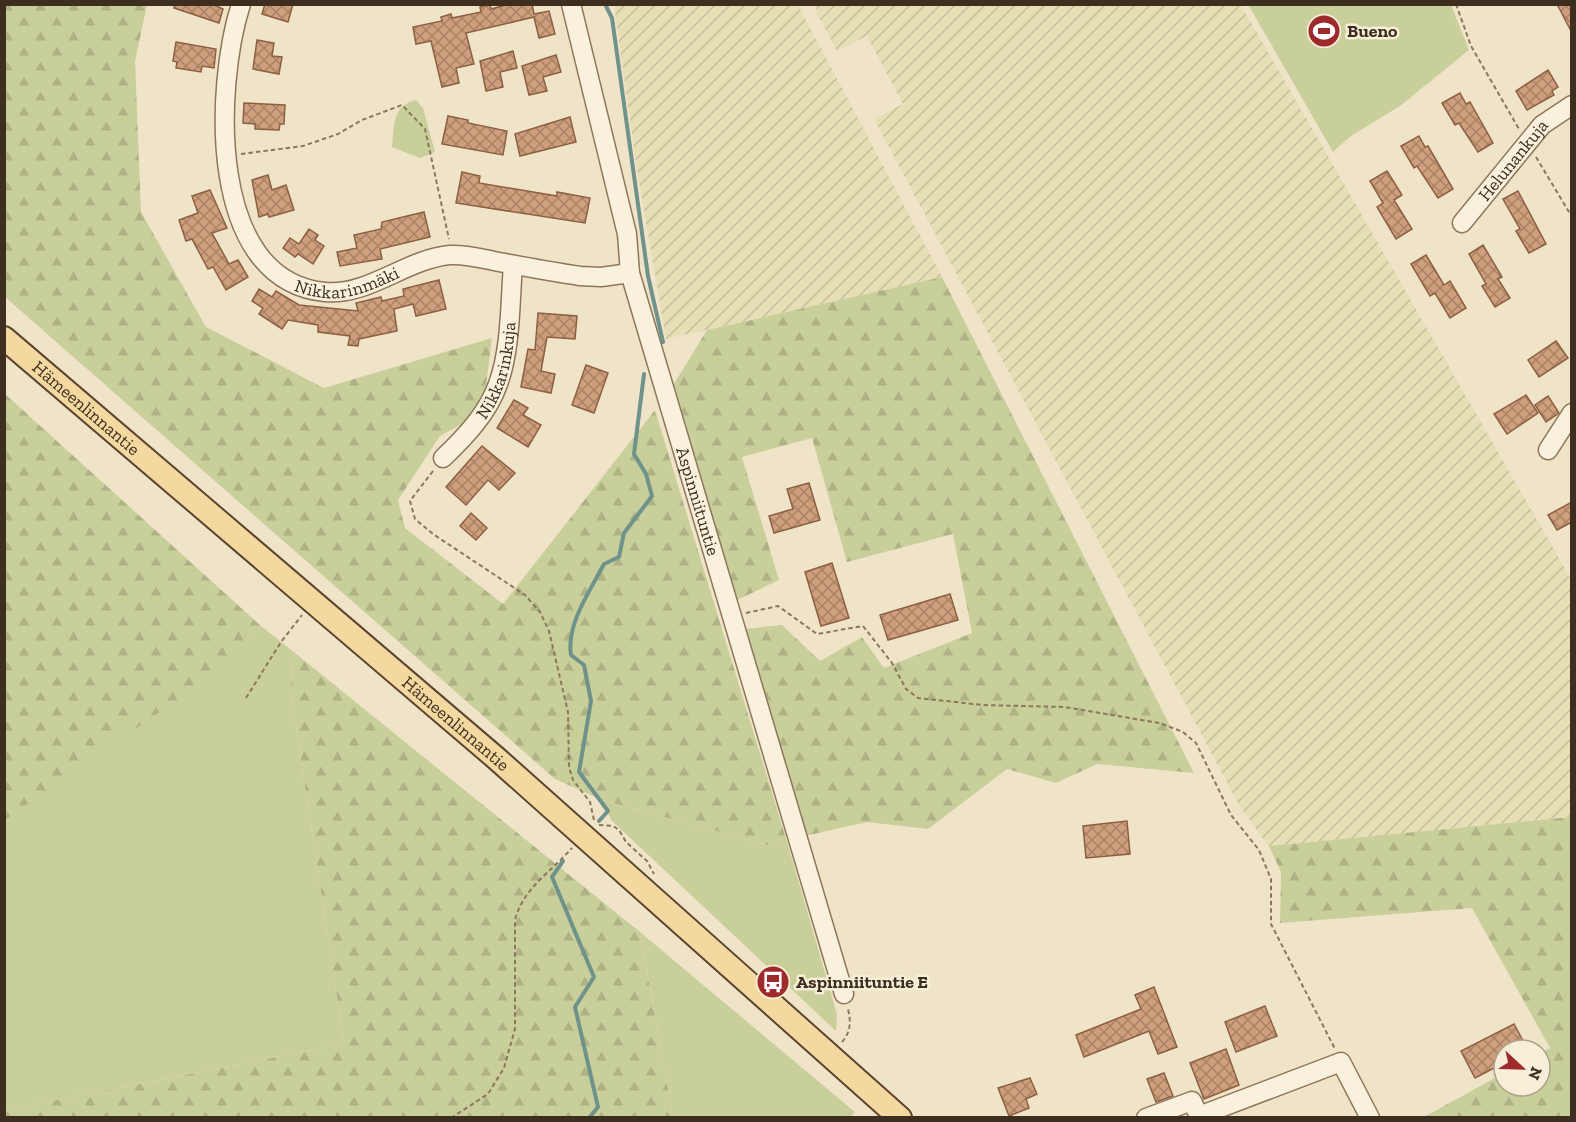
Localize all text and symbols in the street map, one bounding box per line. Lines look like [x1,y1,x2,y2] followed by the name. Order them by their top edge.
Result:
[1306,13,1342,49] sports icon: Bueno
[1347,20,1398,42] place label: Bueno
[1474,115,1553,205] street label: Helunankuja
[292,262,402,303] street label: Nikkarinmäki
[471,321,521,423] street label: Nikkarinkuja
[28,356,144,460] street label: Hämeenlinnantie
[671,444,724,558] street label: Aspinniituntie
[397,672,514,776] street label: Hämeenlinnantie
[755,964,791,1000] bus stop icon: Aspinniituntie E
[796,971,928,993] place label: Aspinniituntie E
[1492,1038,1552,1098] north arrow
[1524,1064,1547,1083] text: N

